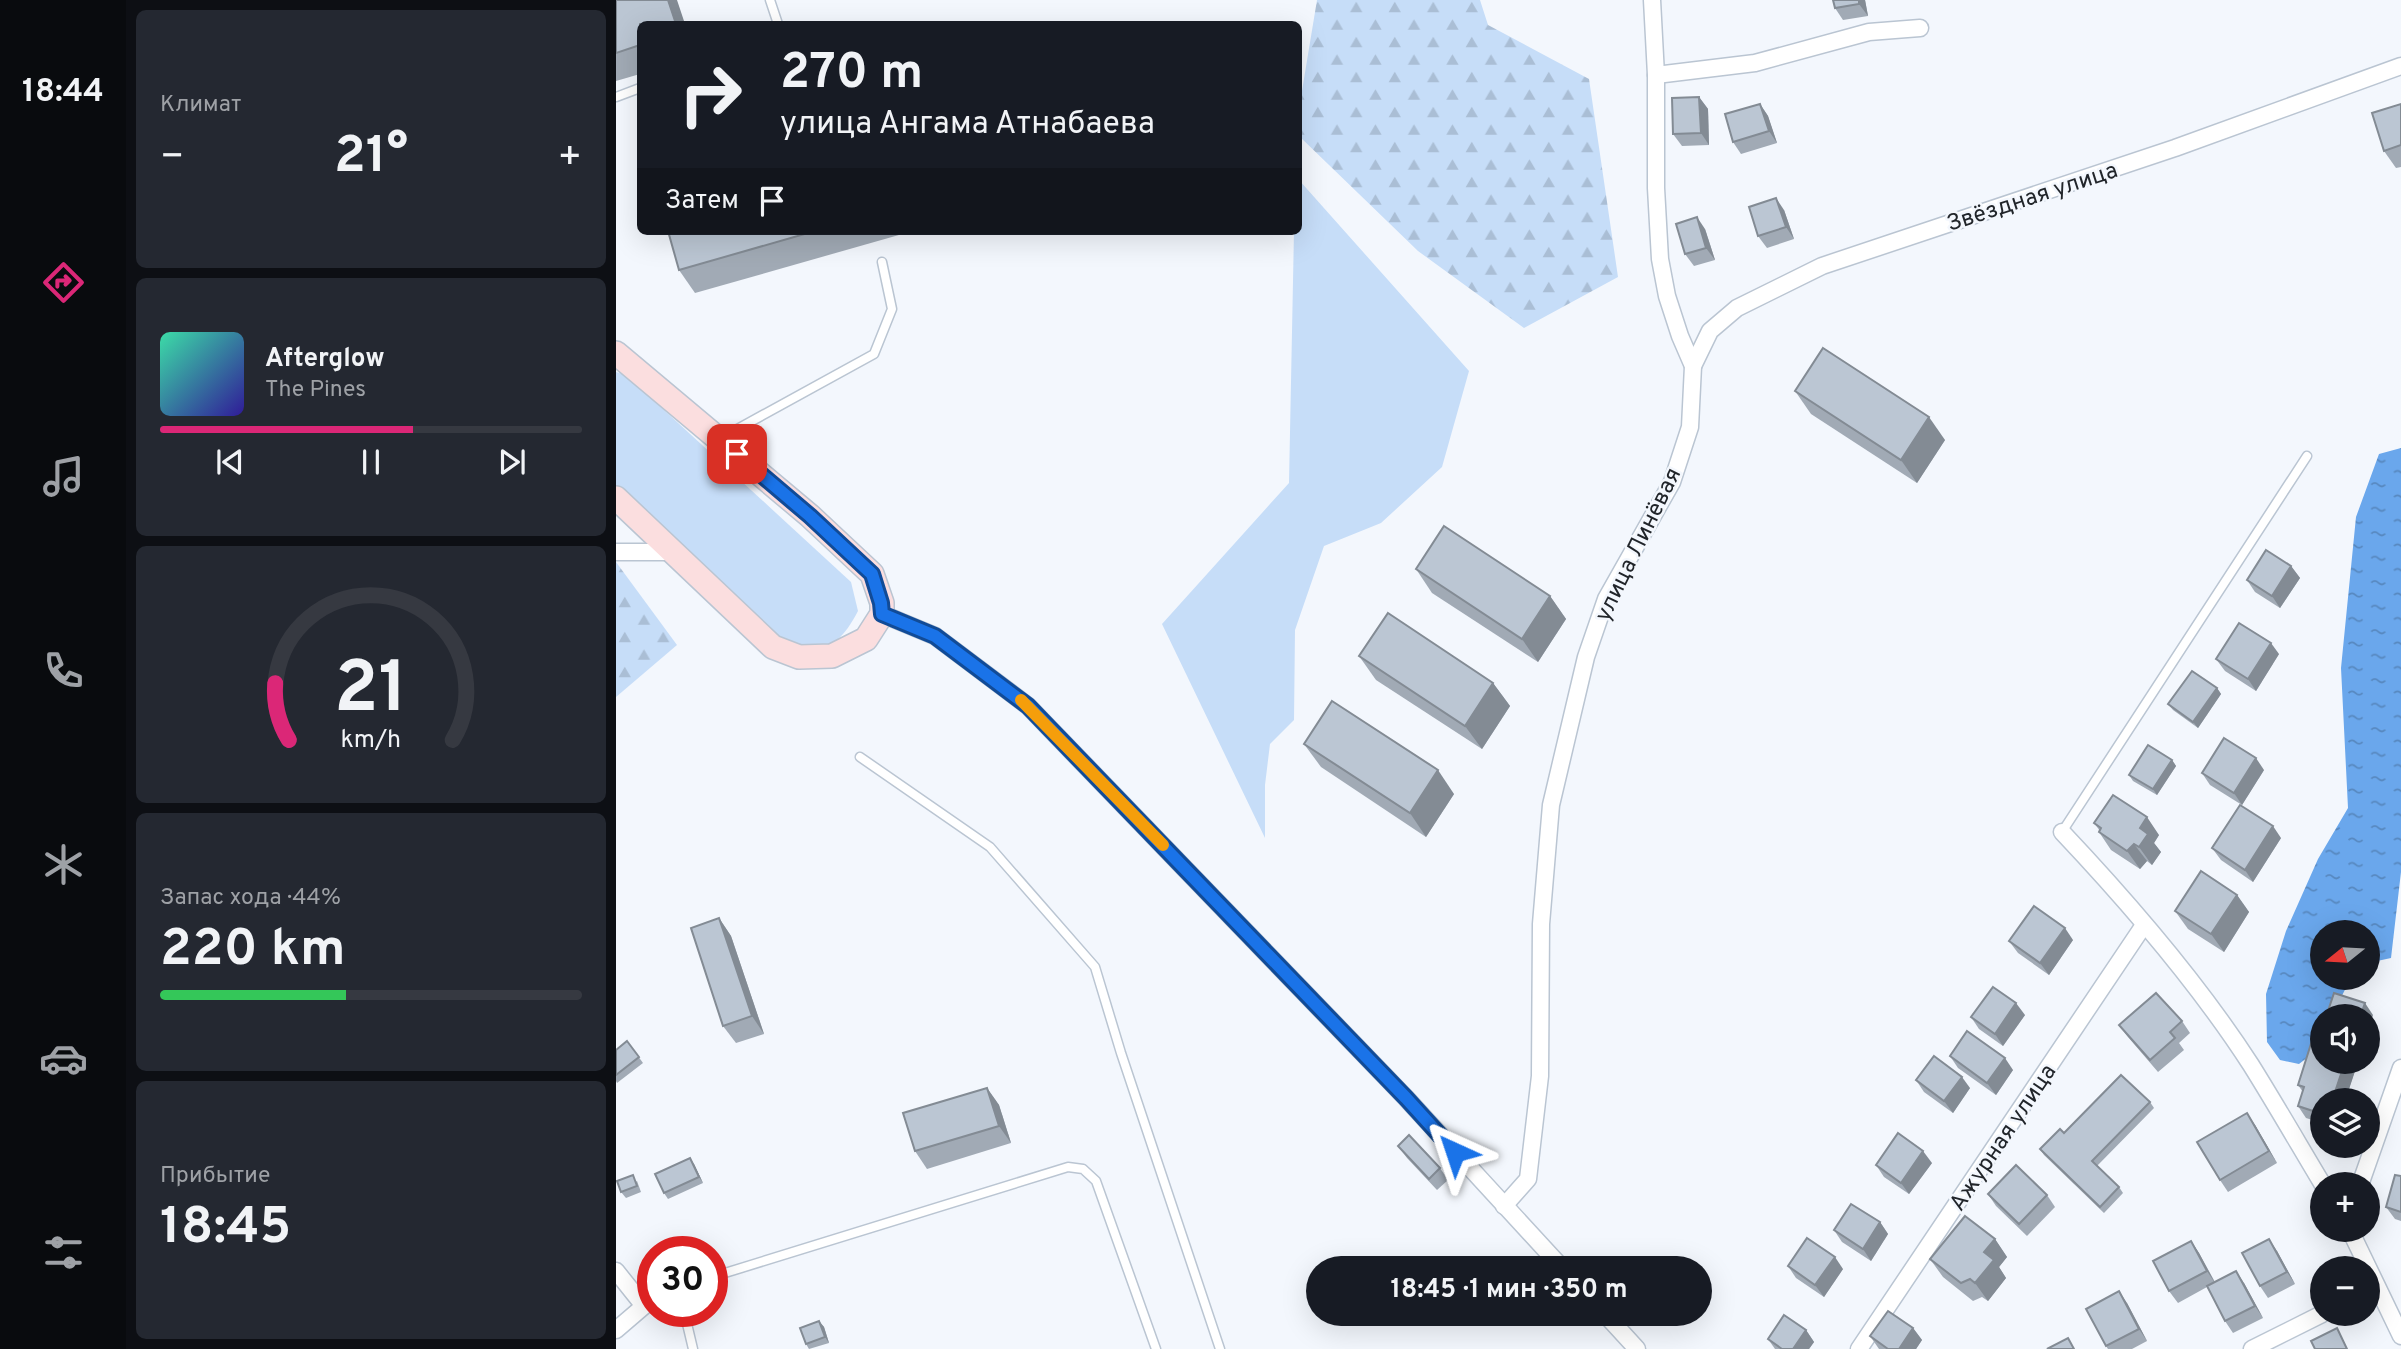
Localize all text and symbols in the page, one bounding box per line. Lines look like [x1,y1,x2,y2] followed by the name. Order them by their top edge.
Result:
[780,44,923,106] text: 270 m
[665,49,756,140] icon: right
[22,73,104,113] text: 18:44
[160,91,241,120] text: Климат
[780,105,1155,145] text: улица Ангама Атнабаева
[334,125,408,191] text: 21°
[160,134,185,183] text: −
[557,134,582,183] text: +
[1944,157,2122,240] street label: Звёздная улица
[753,182,791,220] icon: arrive
[665,185,739,218] text: Затем
[39,258,88,307] icon: directions
[265,343,385,376] text: Afterglow
[265,376,366,405] text: The Pines
[707,424,767,484] pin
[718,435,756,473] icon: arrive
[211,443,249,481] icon: previous
[352,443,390,481] icon: pause
[493,443,531,481] icon: next
[39,452,88,501] icon: music
[1590,463,1689,627] street label: улица Линёвая
[39,646,88,695] icon: phone
[334,647,408,739] text: 21
[341,725,401,757] text: km/h
[39,840,88,889] icon: climate
[160,884,341,913] text: Запас хода · 44%
[160,918,346,984] text: 220 km
[2310,920,2380,990] north arrow
[2310,920,2380,1326] map controls
[2310,1004,2380,1074] button: sound
[39,1034,88,1083] icon: car
[1944,1059,2064,1217] street label: Ажурная улица
[2310,1088,2380,1158] button: layers
[1418,1115,1492,1189] position arrow
[160,1162,270,1191] text: Прибытие
[2310,1172,2380,1242] button: +
[160,1196,291,1262] text: 18:45
[39,1228,88,1277] icon: filters
[637,1236,728,1327] speed limit sign: 30
[2310,1256,2380,1326] button: −
[1390,1274,1628,1307] text: 18:45 · 1 мин · 350 m

